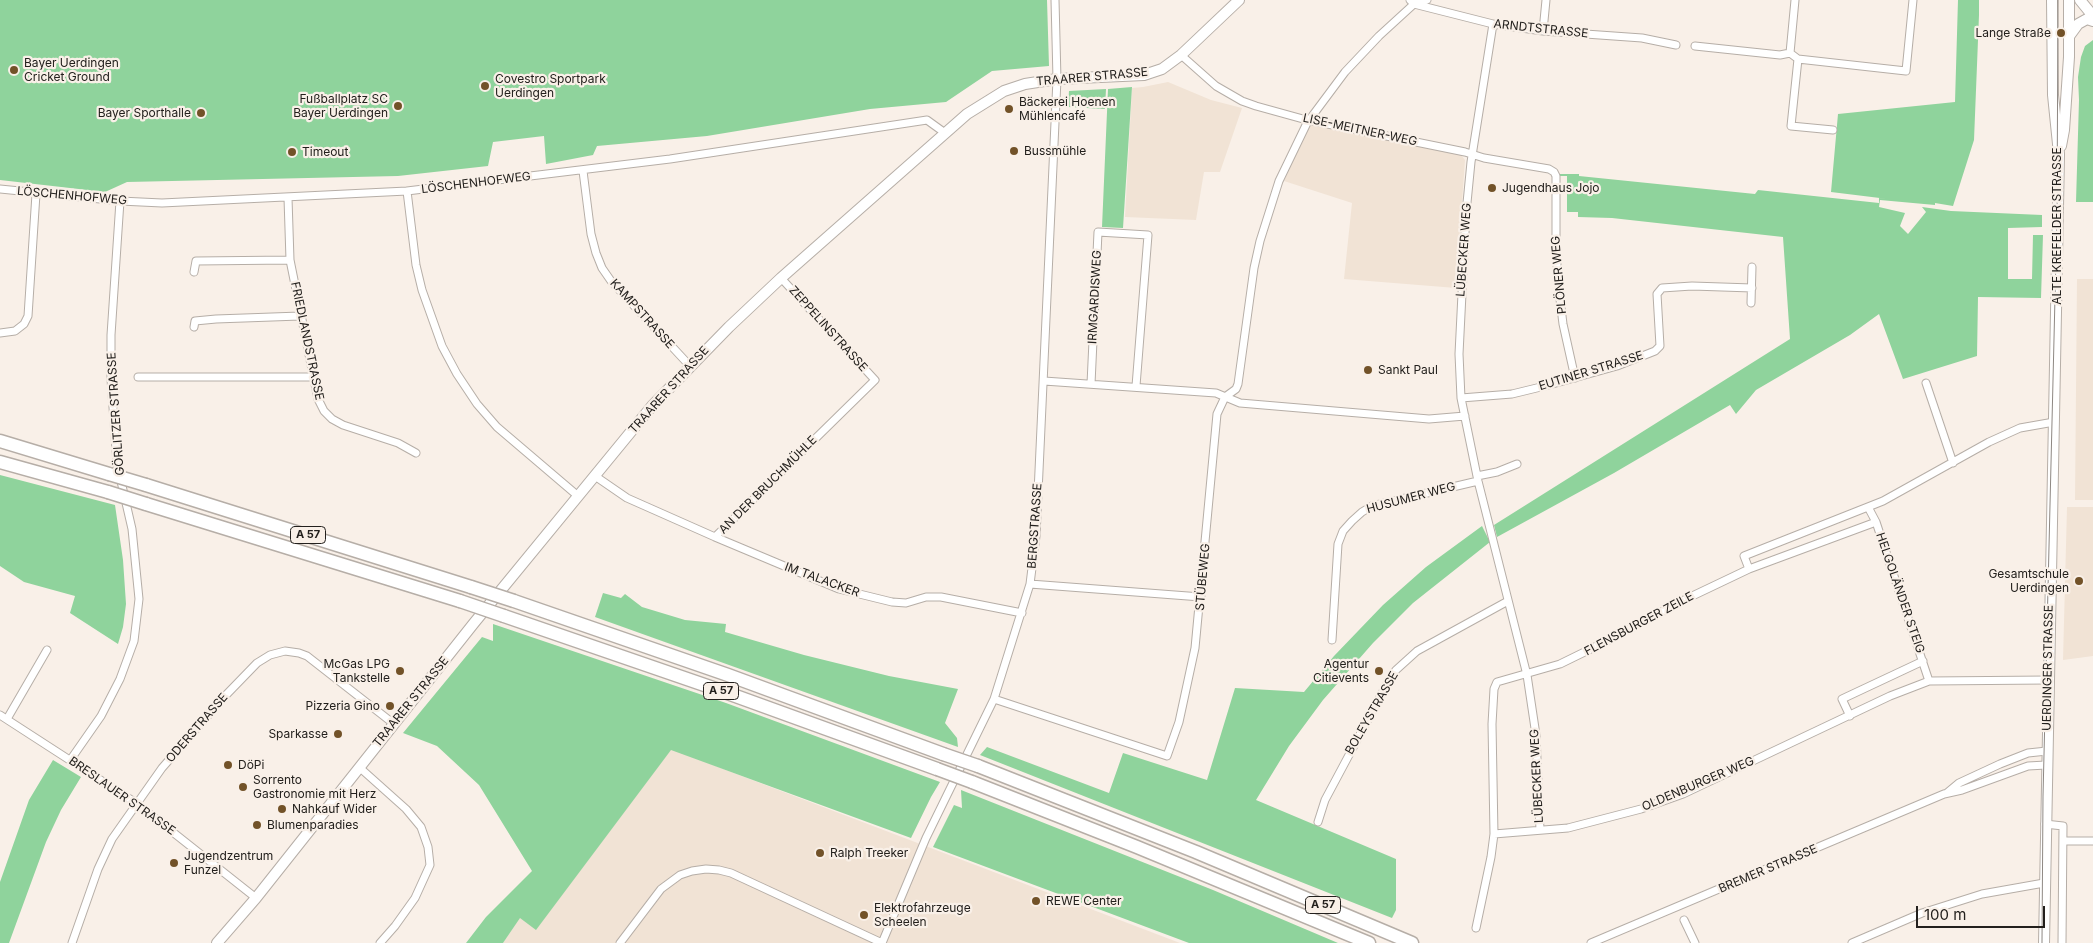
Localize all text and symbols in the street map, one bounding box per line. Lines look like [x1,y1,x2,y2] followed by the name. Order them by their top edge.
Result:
[1493,17,1589,41] street label: ARNDTSTRASSE
[1975,26,2051,40] place label: Lange Straße
[2055,27,2067,39] marker: Lange Straße
[24,56,119,84] place label: Bayer Uerdingen Cricket Ground
[8,64,20,76] marker: Bayer Uerdingen Cricket Ground
[1035,65,1149,89] street label: TRAARER STRASSE
[495,72,606,100] place label: Covestro Sportpark Uerdingen
[479,80,491,92] marker: Covestro Sportpark Uerdingen
[293,92,388,120] place label: Fußballplatz SC Bayer Uerdingen
[1019,95,1116,123] place label: Bäckerei Hoenen Mühlencafé
[392,100,404,112] marker: Fußballplatz SC Bayer Uerdingen
[1003,103,1015,115] marker: Bäckerei Hoenen Mühlencafé
[98,106,191,120] place label: Bayer Sporthalle
[195,107,207,119] marker: Bayer Sporthalle
[1302,111,1418,149] street label: LISE-MEITNER-WEG
[1024,144,1086,158] place label: Bussmühle
[302,145,348,159] place label: Timeout
[1008,145,1020,157] marker: Bussmühle
[286,146,298,158] marker: Timeout
[2050,147,2064,305] street label: ALTE KREFELDER STRASSE
[420,169,532,197] street label: LÖSCHENHOFWEG
[1502,181,1600,195] place label: Jugendhaus Jojo
[1486,182,1498,194] marker: Jugendhaus Jojo
[16,184,128,208] street label: LÖSCHENHOFWEG
[1454,203,1474,297] street label: LÜBECKER WEG
[1548,235,1570,315] street label: PLÖNER WEG
[1085,250,1105,344] street label: IRMGARDISWEG
[607,276,677,352] street label: KAMPSTRASSE
[287,280,327,402] street label: FRIEDLANDSTRASSE
[786,283,870,375] street label: ZEPPELINSTRASSE
[626,343,712,437] street label: TRAARER STRASSE
[1537,348,1645,394] street label: EUTINER STRASSE
[105,352,127,476] street label: GÖRLITZER STRASSE
[1378,363,1438,377] place label: Sankt Paul
[1362,364,1374,376] marker: Sankt Paul
[716,433,820,537] street label: AN DER BRUCHMÜHLE
[1365,479,1457,517] street label: HUSUMER WEG
[1025,483,1045,569] street label: BERGSTRASSE
[290,526,326,544] road number: A 57
[1873,531,1927,655] street label: HELGOLÄNDER STEIG
[1193,543,1213,611] street label: STÜBEWEG
[782,560,862,600] street label: IM TALACKER
[1988,567,2069,595] place label: Gesamtschule Uerdingen
[2073,575,2085,587] marker: Gesamtschule Uerdingen
[1582,589,1696,659] street label: FLENSBURGER ZEILE
[2040,605,2056,731] street label: UERDINGER STRASSE
[370,654,452,750] street label: TRAARER STRASSE
[324,657,390,685] place label: McGas LPG Tankstelle
[1313,657,1369,685] place label: Agentur Citievents
[394,665,406,677] marker: McGas LPG Tankstelle
[1373,665,1385,677] marker: Agentur Citievents
[1342,669,1402,757] street label: BOLEYSTRASSE
[704,682,738,699] road number: A 57
[163,691,231,765] street label: ODERSTRASSE
[305,699,380,713] place label: Pizzeria Gino
[384,700,396,712] marker: Pizzeria Gino
[268,727,328,741] place label: Sparkasse
[332,728,344,740] marker: Sparkasse
[1527,729,1547,823] street label: LÜBECKER WEG
[66,754,178,838] street label: BRESLAUER STRASSE
[1640,754,1756,814] street label: OLDENBURGER WEG
[238,758,264,772] place label: DöPi
[222,759,234,771] marker: DöPi
[253,773,376,801] place label: Sorrento Gastronomie mit Herz
[237,781,249,793] marker: Sorrento Gastronomie mit Herz
[292,802,377,816] place label: Nahkauf Wider
[276,803,288,815] marker: Nahkauf Wider
[267,818,358,832] place label: Blumenparadies
[251,819,263,831] marker: Blumenparadies
[1716,842,1820,896] street label: BREMER STRASSE
[830,846,908,860] place label: Ralph Treeker
[814,847,826,859] marker: Ralph Treeker
[184,849,273,877] place label: Jugendzentrum Funzel
[168,857,180,869] marker: Jugendzentrum Funzel
[1046,894,1122,908] place label: REWE Center
[1030,895,1042,907] marker: REWE Center
[1306,896,1340,914] road number: A 57
[1918,896,2047,928] scale bar
[874,901,971,929] place label: Elektrofahrzeuge Scheelen
[1924,905,1966,924] text: 100 m
[858,909,870,921] marker: Elektrofahrzeuge Scheelen

